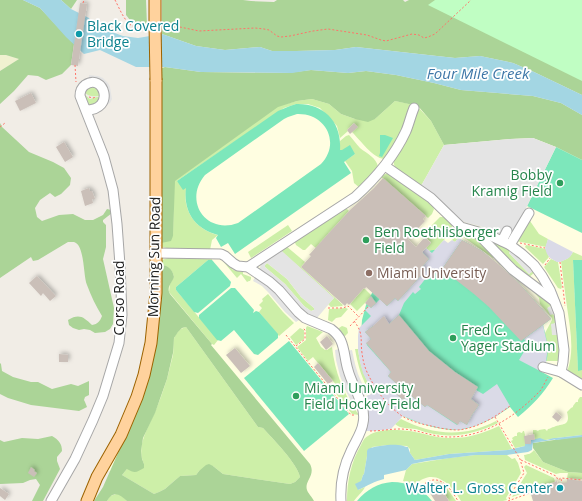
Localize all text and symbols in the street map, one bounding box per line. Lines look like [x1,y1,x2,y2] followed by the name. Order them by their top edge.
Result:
[87,16,179,51] place label: Black Covered Bridge
[74,29,84,39] marker: Black Covered Bridge
[427,63,530,83] water label: Four Mile Creek
[471,165,553,200] place label: Bobby Kramig Field
[555,178,565,188] marker: Bobby Kramig Field
[143,197,164,317] street label: Morning Sun Road
[374,222,499,257] place label: Ben Roethlisberger Field
[361,235,371,245] marker: Ben Roethlisberger Field
[109,260,128,336] street label: Corso Road
[377,263,487,282] place label: Miami University
[364,268,374,278] marker: Miami University
[461,320,556,355] place label: Fred C. Yager Stadium
[448,333,458,343] marker: Fred C. Yager Stadium
[304,378,420,413] place label: Miami University Field Hockey Field
[291,391,301,401] marker: Miami University Field Hockey Field
[406,478,552,497] place label: Walter L. Gross Center
[555,483,565,493] marker: Walter L. Gross Center

